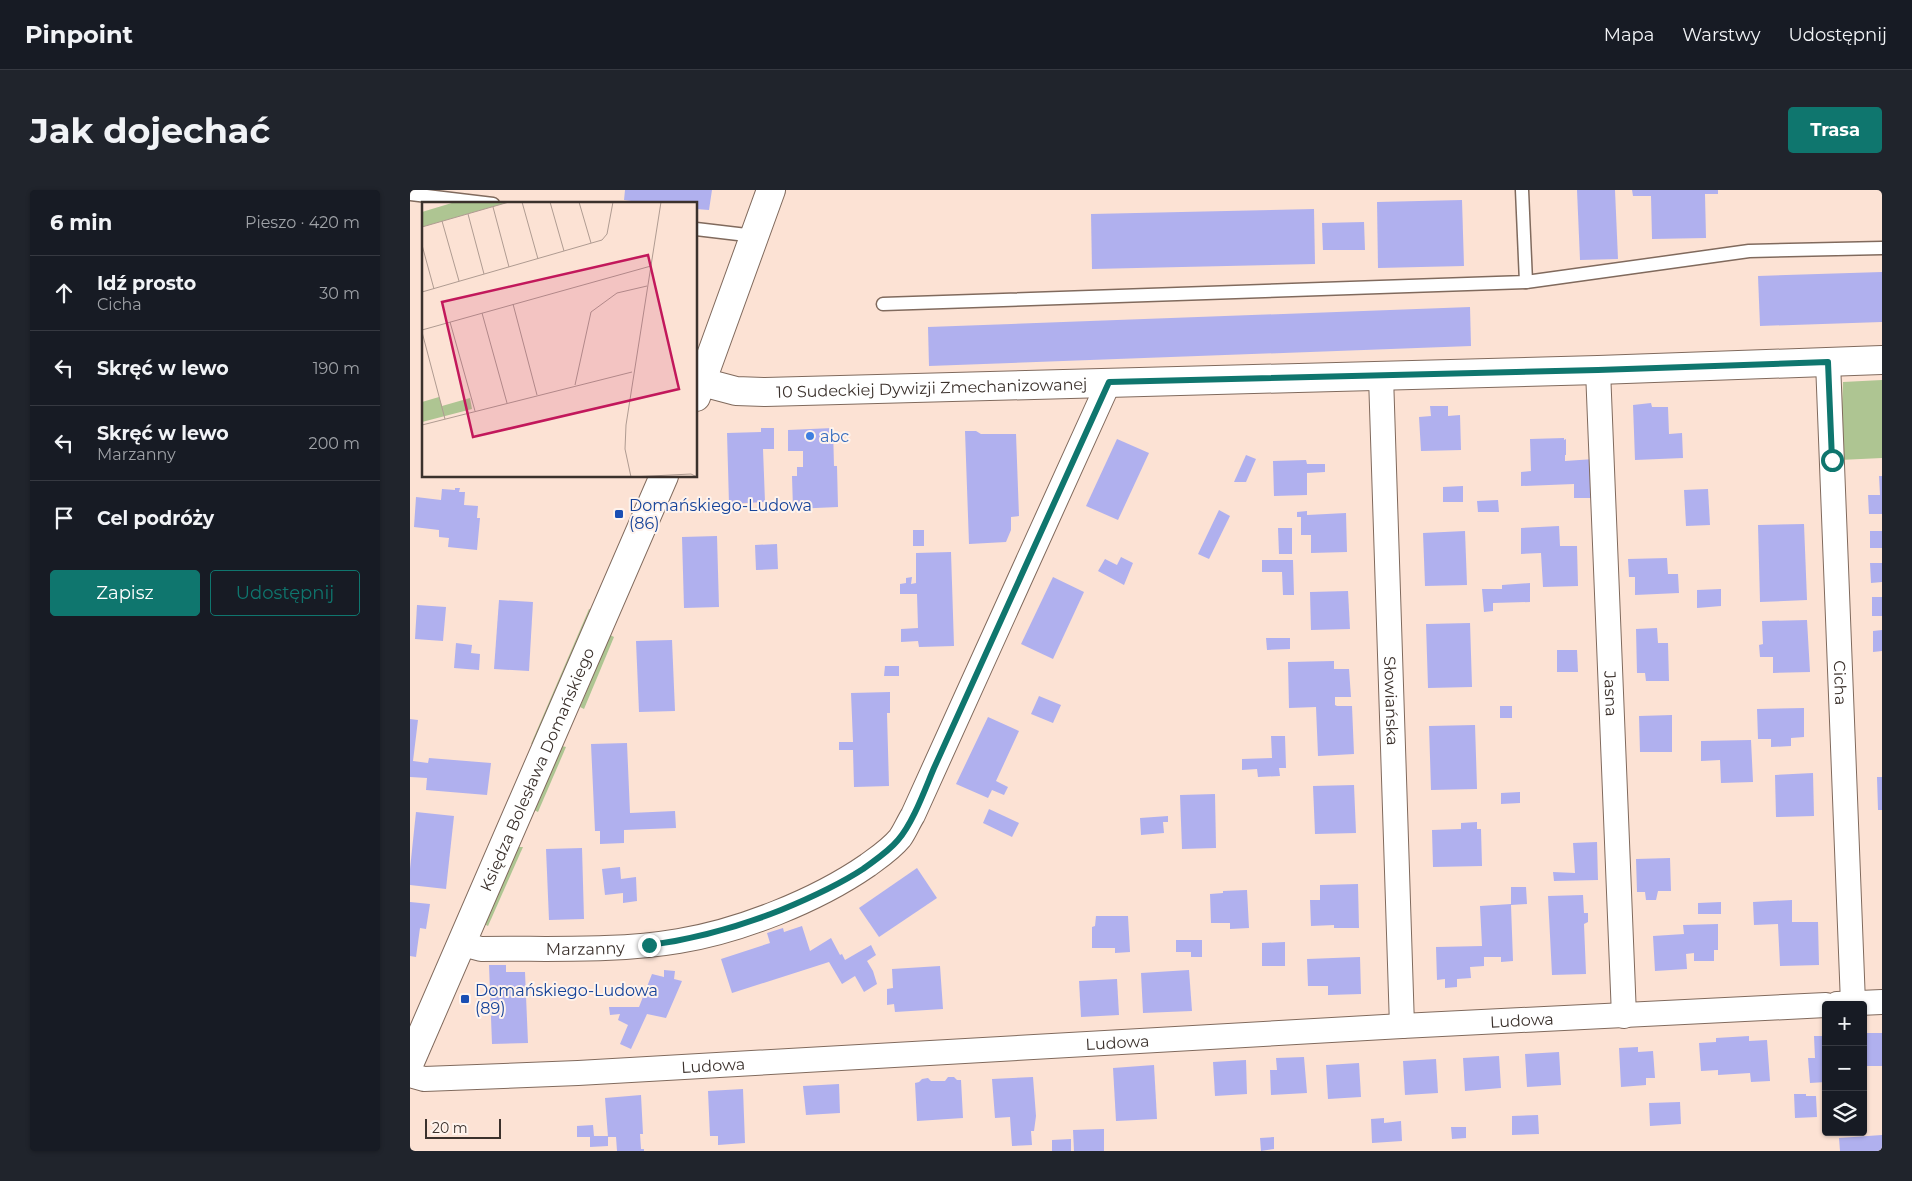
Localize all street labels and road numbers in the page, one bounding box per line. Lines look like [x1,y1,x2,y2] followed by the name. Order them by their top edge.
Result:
[776,374,1088,401] street label: 10 Sudeckiej Dywizji Zmechanizowanej
[476,645,598,894] street label: Księdza Bolesława Domańskiego
[1381,656,1402,746] street label: Słowiańska
[1830,660,1851,706] street label: Cicha
[1601,670,1621,717] street label: Jasna
[546,938,626,958] street label: Marzanny
[1489,1009,1554,1031] street label: Ludowa
[1085,1031,1150,1054] street label: Ludowa
[681,1054,746,1077] street label: Ludowa

